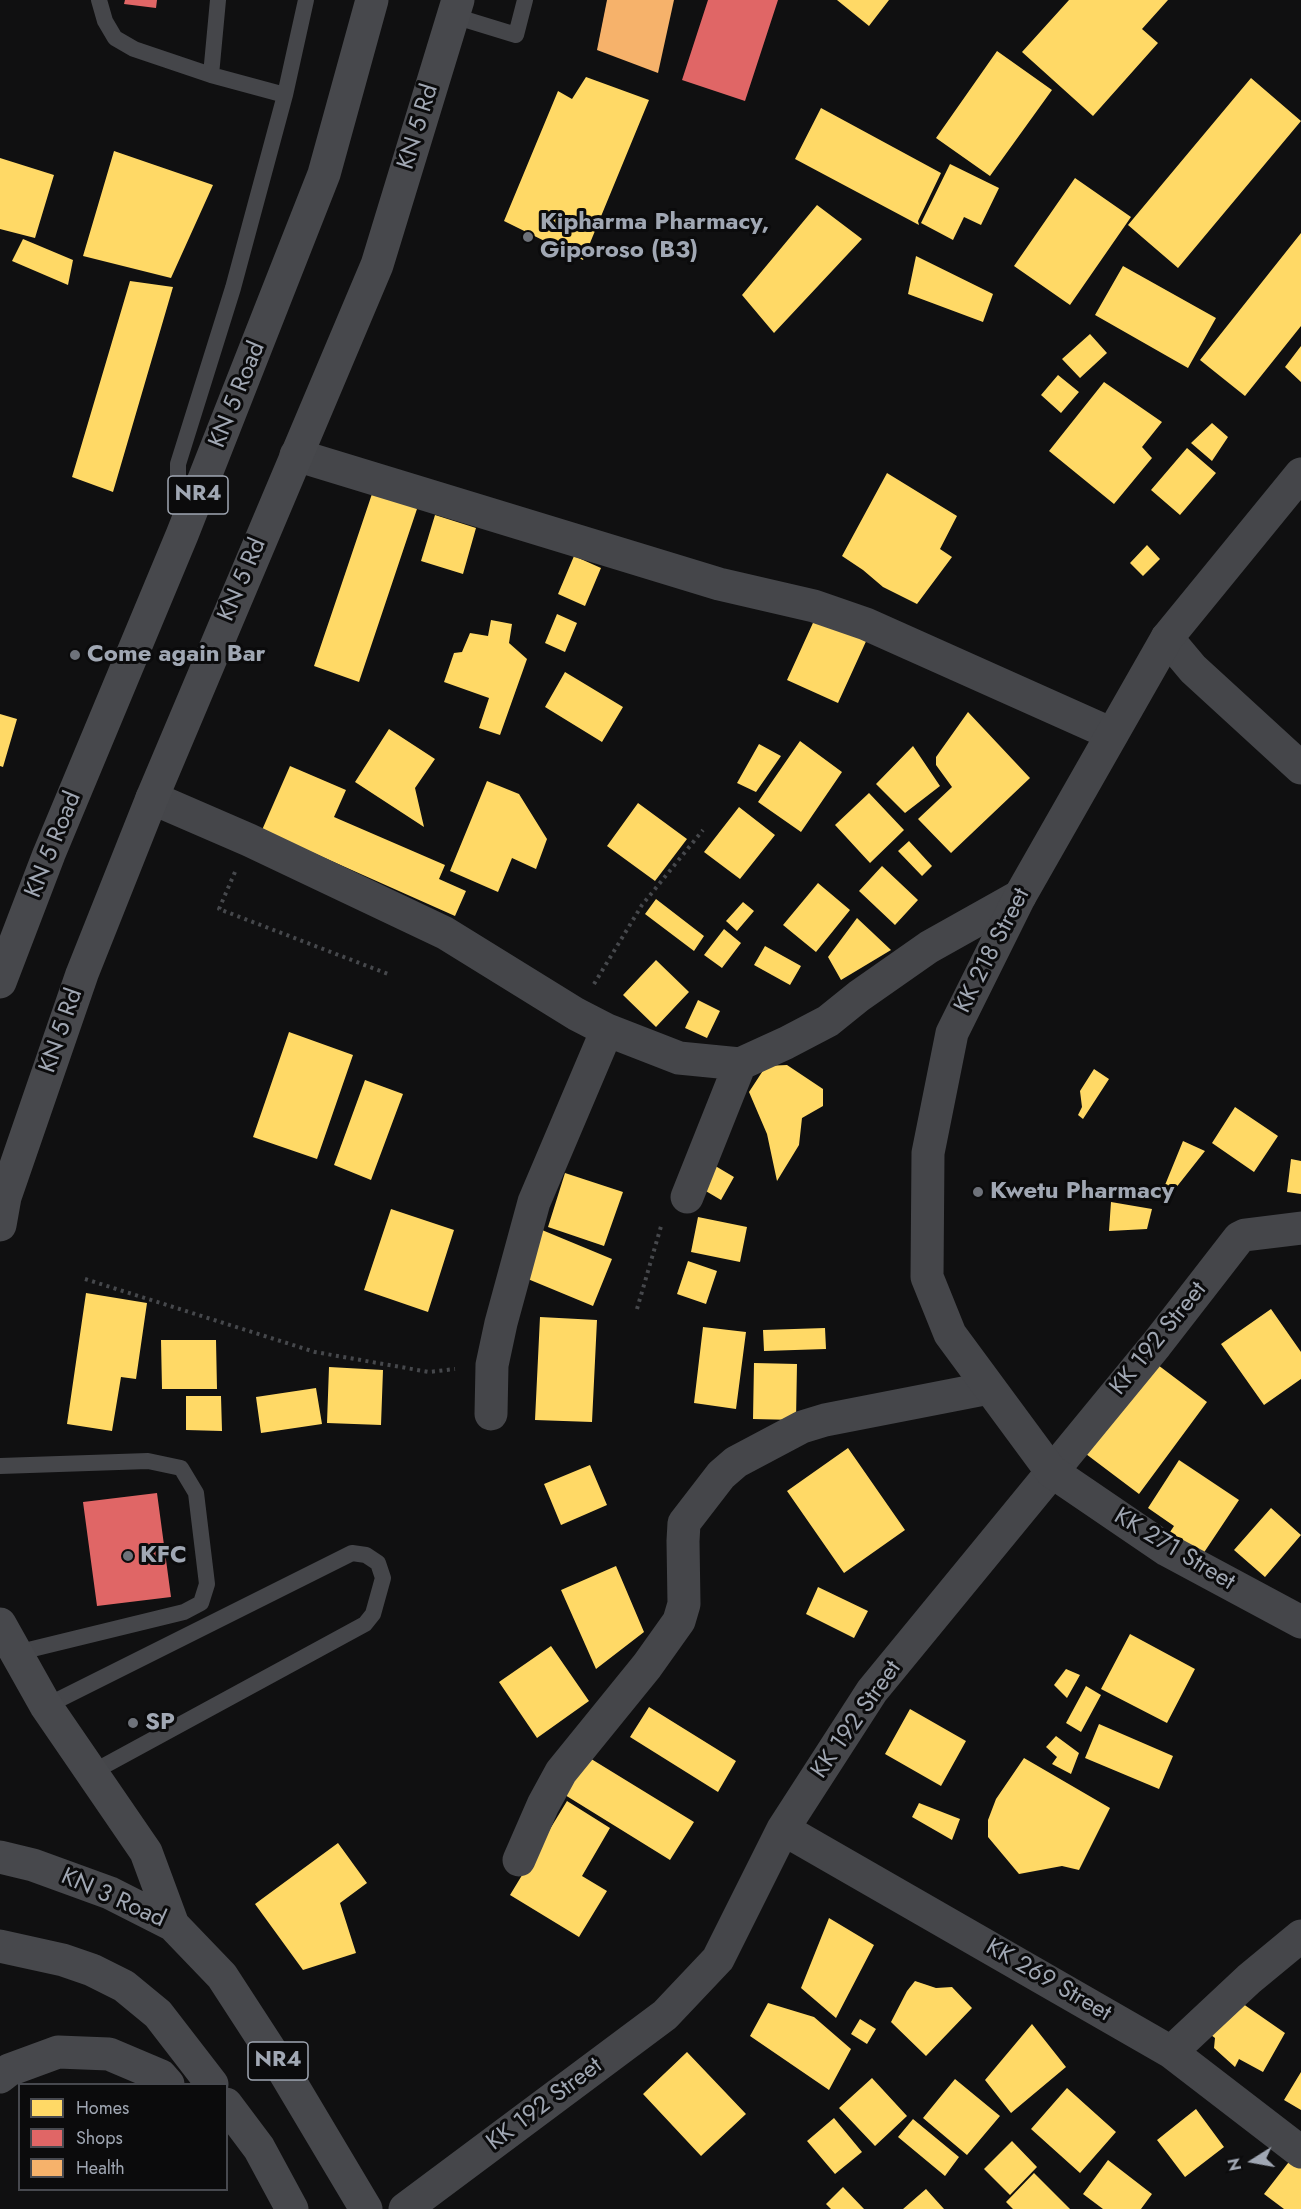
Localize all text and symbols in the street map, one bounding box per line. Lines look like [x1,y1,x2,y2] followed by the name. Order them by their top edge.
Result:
[392,81,446,173] street label: KN 5 Rd
[540,209,769,265] place label: Kipharma Pharmacy, Giporoso (B3)
[521,230,535,244] marker: Kipharma Pharmacy, Giporoso (B3)
[204,338,272,452] street label: KN 5 Road
[168,476,228,514] road number: NR4
[213,534,273,626] street label: KN 5 Rd
[87,641,265,669] place label: Come again Bar
[68,648,82,662] marker: Come again Bar
[20,788,88,902] street label: KN 5 Road
[949,884,1037,1018] street label: KK 218 Street
[34,985,90,1077] street label: KN 5 Rd
[990,1178,1174,1206] place label: Kwetu Pharmacy
[971,1185,985,1199] marker: Kwetu Pharmacy
[1105,1277,1213,1401] street label: KK 192 Street
[1108,1503,1240,1597] street label: KK 271 Street
[140,1542,187,1570] place label: KFC
[121,1549,135,1563] marker: KFC
[806,1656,908,1784] street label: KK 192 Street
[145,1709,175,1737] place label: SP
[126,1716,140,1730] marker: SP
[56,1863,170,1935] street label: KN 3 Road
[980,1934,1116,2028] street label: KK 269 Street
[248,2042,308,2080] road number: NR4
[482,2052,608,2158] street label: KK 192 Street
[18,2083,228,2191] legend
[76,2095,129,2121] text: Homes
[76,2125,123,2151] text: Shops
[1223,2131,1283,2191] north arrow
[76,2155,125,2181] text: Health
[1222,2156,1247,2173] text: N

